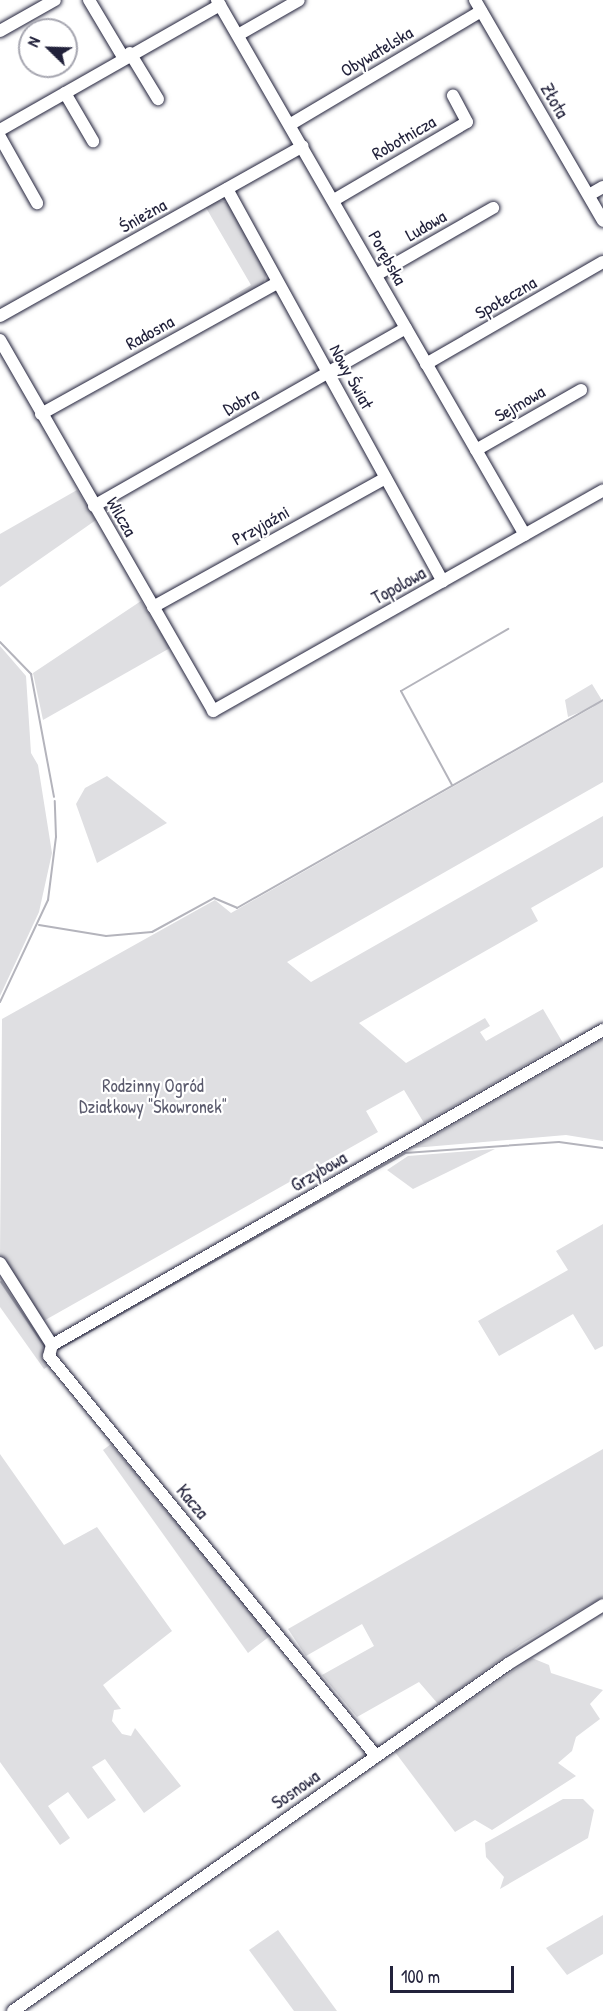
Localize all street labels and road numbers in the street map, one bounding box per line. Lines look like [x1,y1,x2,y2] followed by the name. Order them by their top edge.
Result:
[337,22,417,82] street label: Obywatelska
[536,80,572,122] street label: Złota
[368,111,440,165] street label: Robotnicza
[116,194,170,238] street label: Śnieżna
[402,206,450,246] street label: Ludowa
[363,227,411,289] street label: Porębska
[472,272,540,324] street label: Społeczna
[122,311,178,355] street label: Radosna
[324,341,378,413] street label: Nowy Świat
[491,381,549,427] street label: Sejmowa
[219,384,263,420] street label: Dobra
[101,494,141,540] street label: Wilcza
[229,502,293,550] street label: Przyjaźni
[368,562,430,610] street label: Topolowa
[287,1147,351,1197] street label: Grzybowa
[171,1480,213,1524] street label: Kacza
[268,1766,324,1814] street label: Sosnowa

